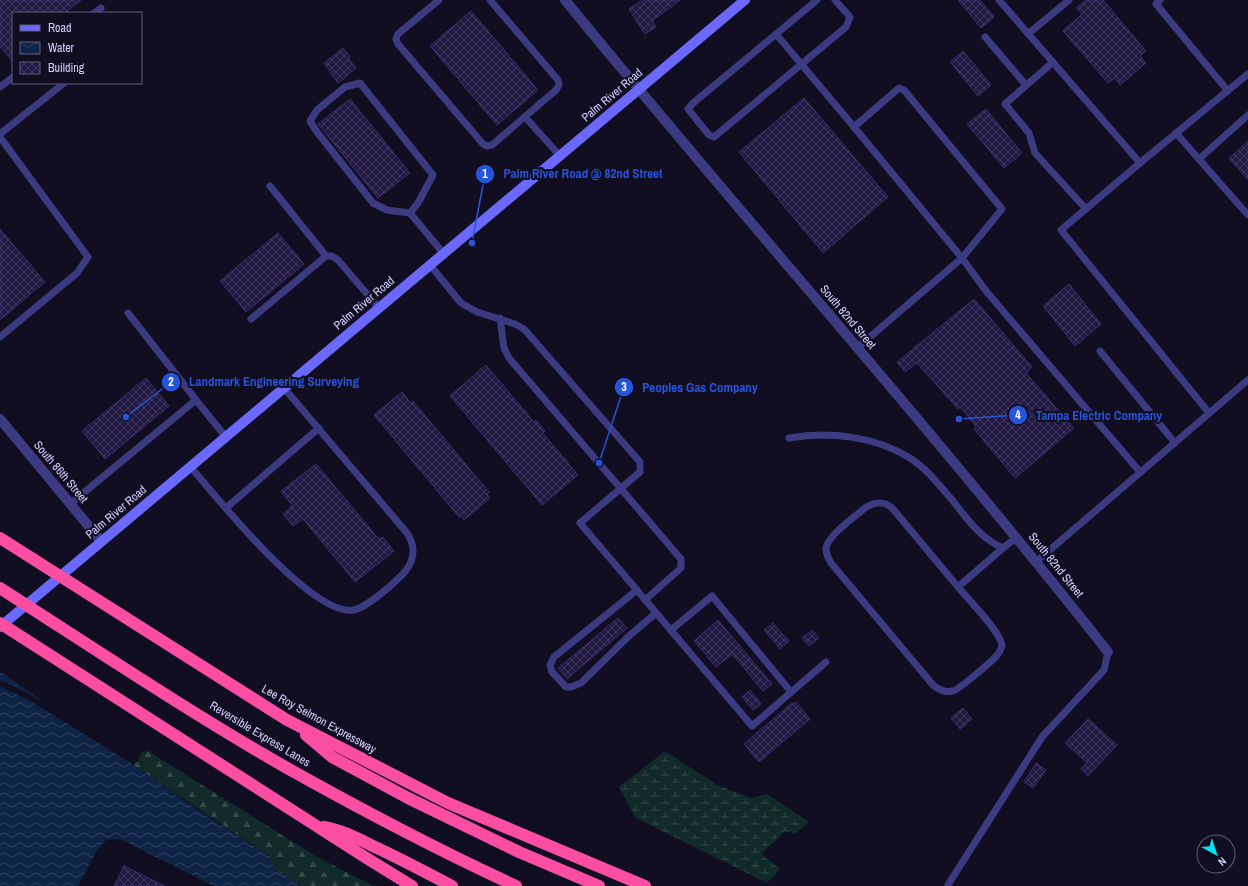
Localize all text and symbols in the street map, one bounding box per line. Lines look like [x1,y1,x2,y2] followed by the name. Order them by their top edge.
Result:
[12,12,142,84] legend
[48,20,72,36] text: Road
[48,40,75,56] text: Water
[48,60,85,76] text: Building
[578,65,646,125] street label: Palm River Road
[475,161,670,186] callout: Palm River Road @ 82nd Street
[503,165,663,182] text: Palm River Road @ 82nd Street
[482,166,488,182] text: 1
[330,273,398,333] street label: Palm River Road
[816,281,880,353] street label: South 82nd Street
[161,369,368,394] callout: Landmark Engineering Surveying
[189,373,359,390] text: Landmark Engineering Surveying
[168,374,174,390] text: 2
[614,375,766,400] callout: Peoples Gas Company
[621,379,627,395] text: 3
[642,379,758,396] text: Peoples Gas Company
[1008,402,1171,427] callout: Tampa Electric Company
[1015,407,1021,423] text: 4
[1036,407,1162,424] text: Tampa Electric Company
[30,438,92,507] street label: South 86th Street
[82,482,150,542] street label: Palm River Road
[1025,529,1087,601] street label: South 82nd Street
[259,681,379,757] street label: Lee Roy Selmon Expressway
[207,698,313,770] street label: Reversible Express Lanes
[1196,834,1236,874] north arrow
[1215,854,1229,869] text: N

